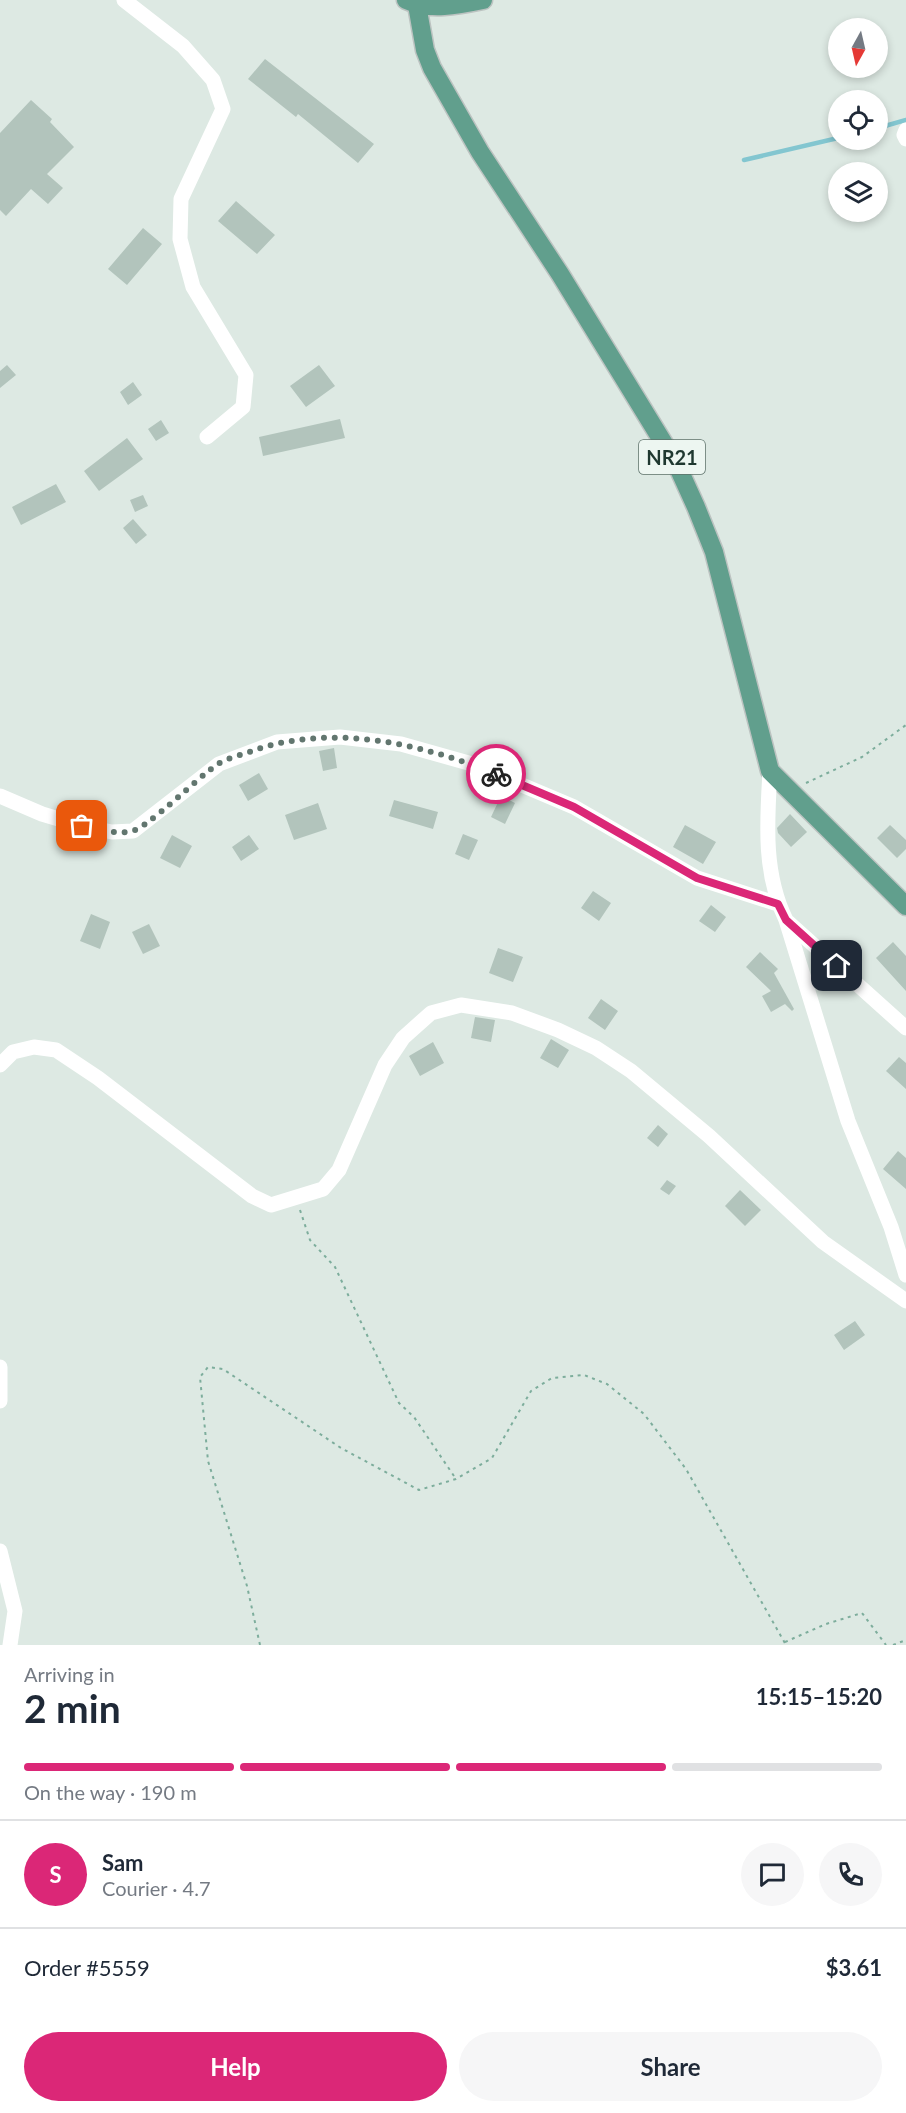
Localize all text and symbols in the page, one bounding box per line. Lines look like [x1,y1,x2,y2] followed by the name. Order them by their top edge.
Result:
[828,18,888,78] north arrow
[828,18,888,222] map controls
[828,90,888,150] button: locate
[828,162,888,222] button: layers
[639,440,705,474] road number: NR21
[466,744,526,804] courier
[480,758,513,791] icon: bike
[56,800,107,851] pin
[65,809,98,842] icon: bag
[811,940,862,991] pin
[820,949,853,982] icon: home
[24,1662,115,1686] text: Arriving in
[756,1683,882,1710] text: 15:15–15:20
[24,1685,121,1731] text: 2 min
[24,1780,197,1804] text: On the way · 190 m
[741,1843,804,1906] button: chat
[819,1843,882,1906] button: phone
[102,1849,144,1876] text: Sam
[49,1861,62,1888] text: S
[102,1876,211,1900] text: Courier · 4.7
[24,1954,150,1981] text: Order #5559
[826,1954,882,1981] text: $3.61
[24,2032,447,2101] button: Help
[459,2032,882,2101] button: Share

